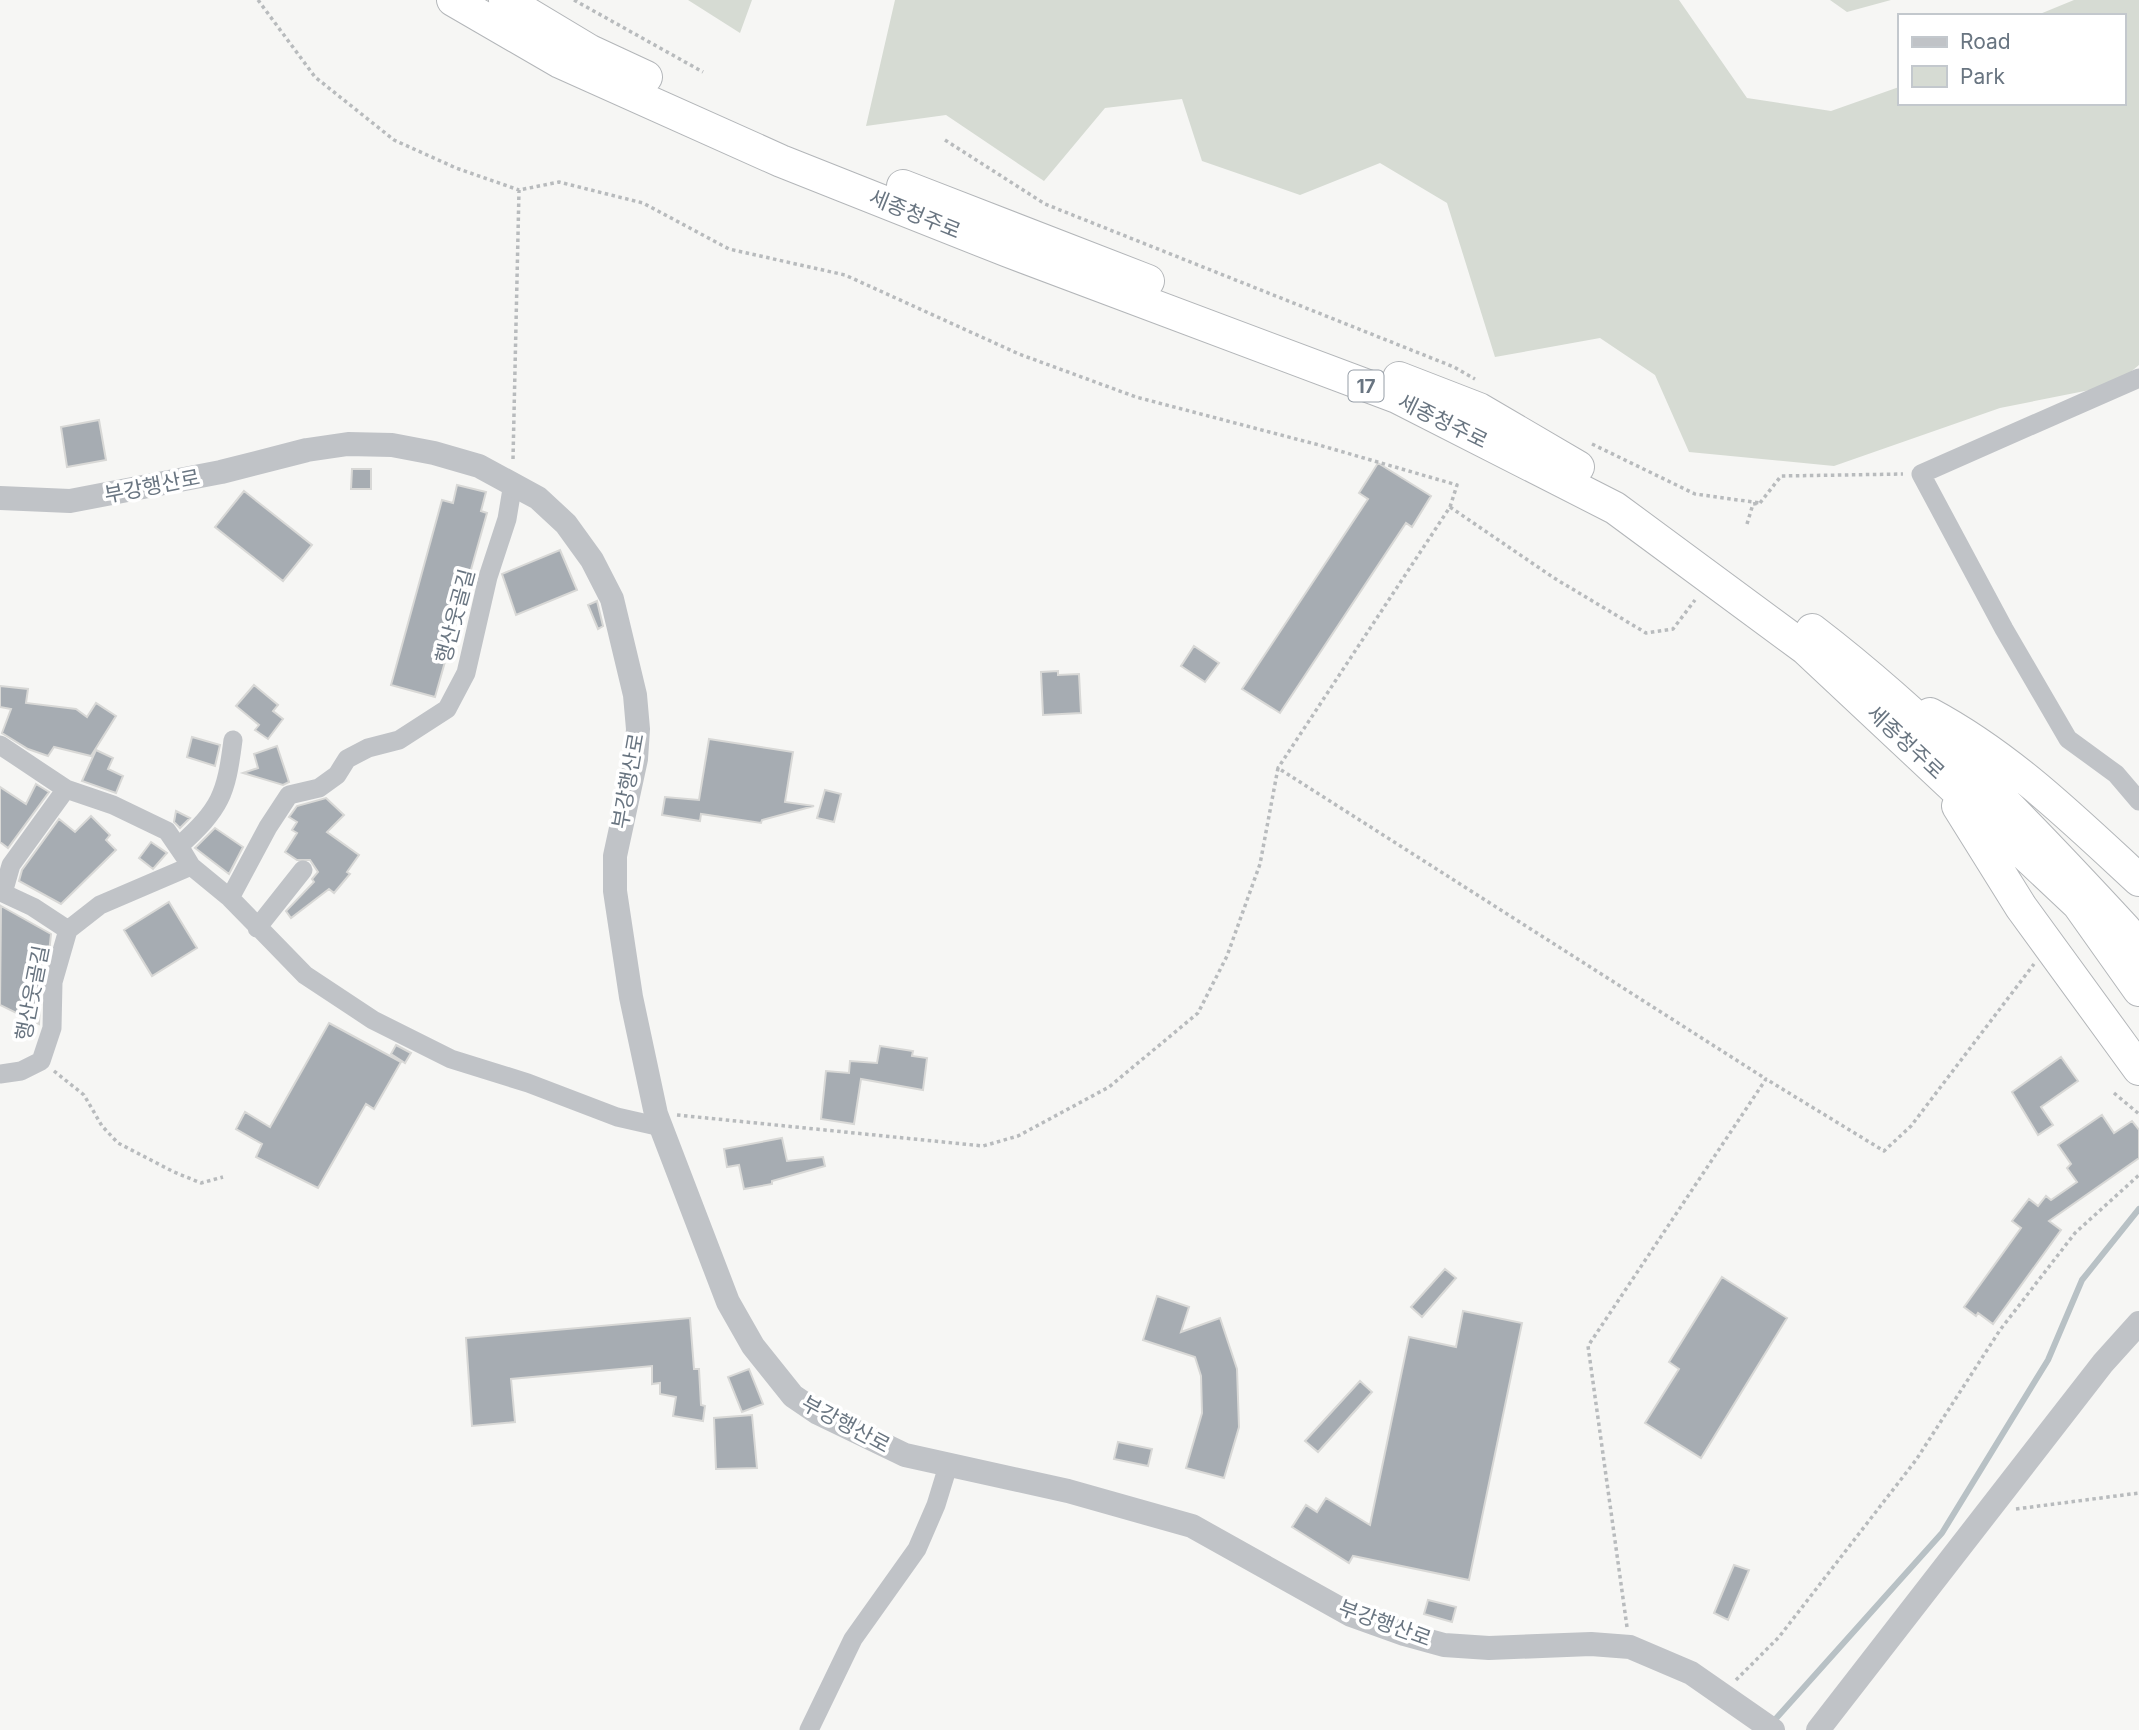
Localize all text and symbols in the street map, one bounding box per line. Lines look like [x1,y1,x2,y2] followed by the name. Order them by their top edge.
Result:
[1898,14,2125,105] legend
[1960,29,2011,54] text: Road
[1960,64,2005,89] text: Park
[866,184,964,244] street label: 세종청주로
[1348,370,1384,402] road number: 17
[1394,389,1492,453] street label: 세종청주로
[102,465,202,507] street label: 부강행산로
[430,566,480,666] street label: 행산웃골길
[1862,700,1950,784] street label: 세종청주로
[607,731,649,831] street label: 부강행산로
[11,943,53,1043] street label: 행산웃골길
[797,1390,895,1458] street label: 부강행산로
[1335,1595,1435,1651] street label: 부강행산로

